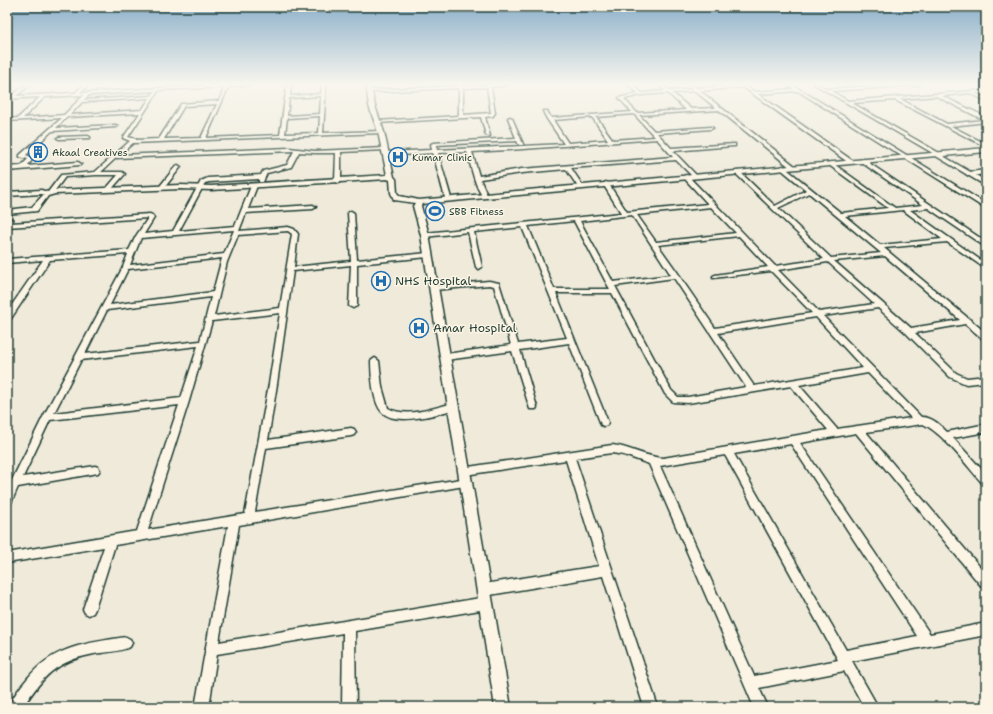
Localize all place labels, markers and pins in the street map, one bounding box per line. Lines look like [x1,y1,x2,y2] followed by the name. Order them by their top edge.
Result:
[27,141,49,163] building icon: Akaal Creatives
[52,146,128,159] place label: Akaal Creatives
[387,146,409,168] hospital icon: Kumar Clinic
[412,151,472,164] place label: Kumar Clinic
[424,200,446,222] sports icon: SBB Fitness
[449,205,504,218] place label: SBB Fitness
[370,270,392,292] hospital icon: NHS Hospital
[395,273,471,289] place label: NHS Hospital
[408,317,430,339] hospital icon: Amar Hospital
[433,320,517,336] place label: Amar Hospital

